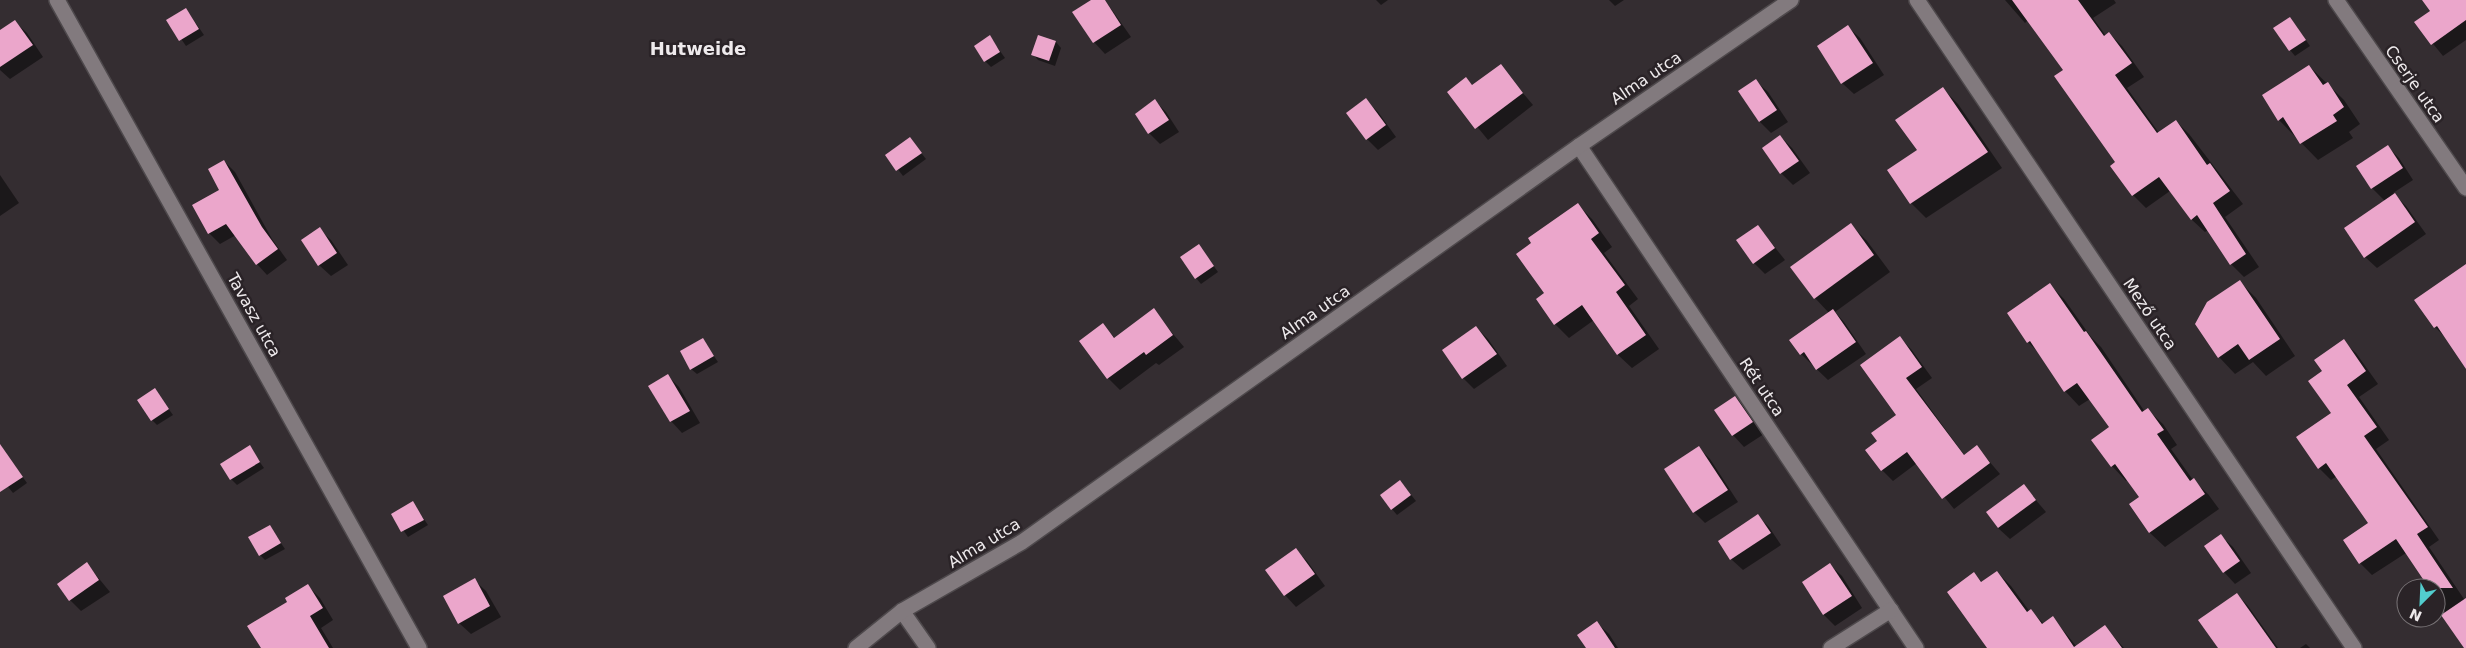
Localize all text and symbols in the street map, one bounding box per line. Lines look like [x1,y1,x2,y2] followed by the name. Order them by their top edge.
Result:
[650,38,746,59] district label: Hutweide
[2381,42,2449,126] street label: Cserje utca
[1607,48,1685,108] street label: Alma utca
[223,269,285,360] street label: Tavasz utca
[2119,275,2181,353] street label: Mező utca
[1276,281,1354,343] street label: Alma utca
[1735,354,1789,420] street label: Rét utca
[944,514,1024,572] street label: Alma utca
[2396,578,2446,628] north arrow
[2407,605,2424,625] text: N

